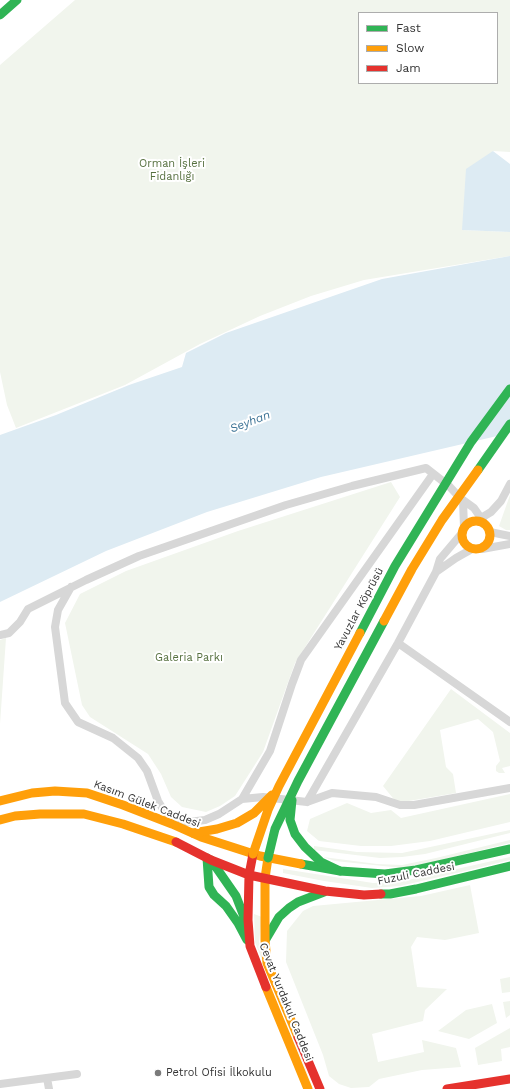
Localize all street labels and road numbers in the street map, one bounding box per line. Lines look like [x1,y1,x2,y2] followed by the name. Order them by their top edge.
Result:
[332,565,386,653] street label: Yavuzlar Köprüsü
[92,778,202,830] street label: Kasım Gülek Caddesi
[376,860,456,888] street label: Fuzuli Caddesi
[256,941,316,1063] street label: Cevat Yurdakul Caddesi

